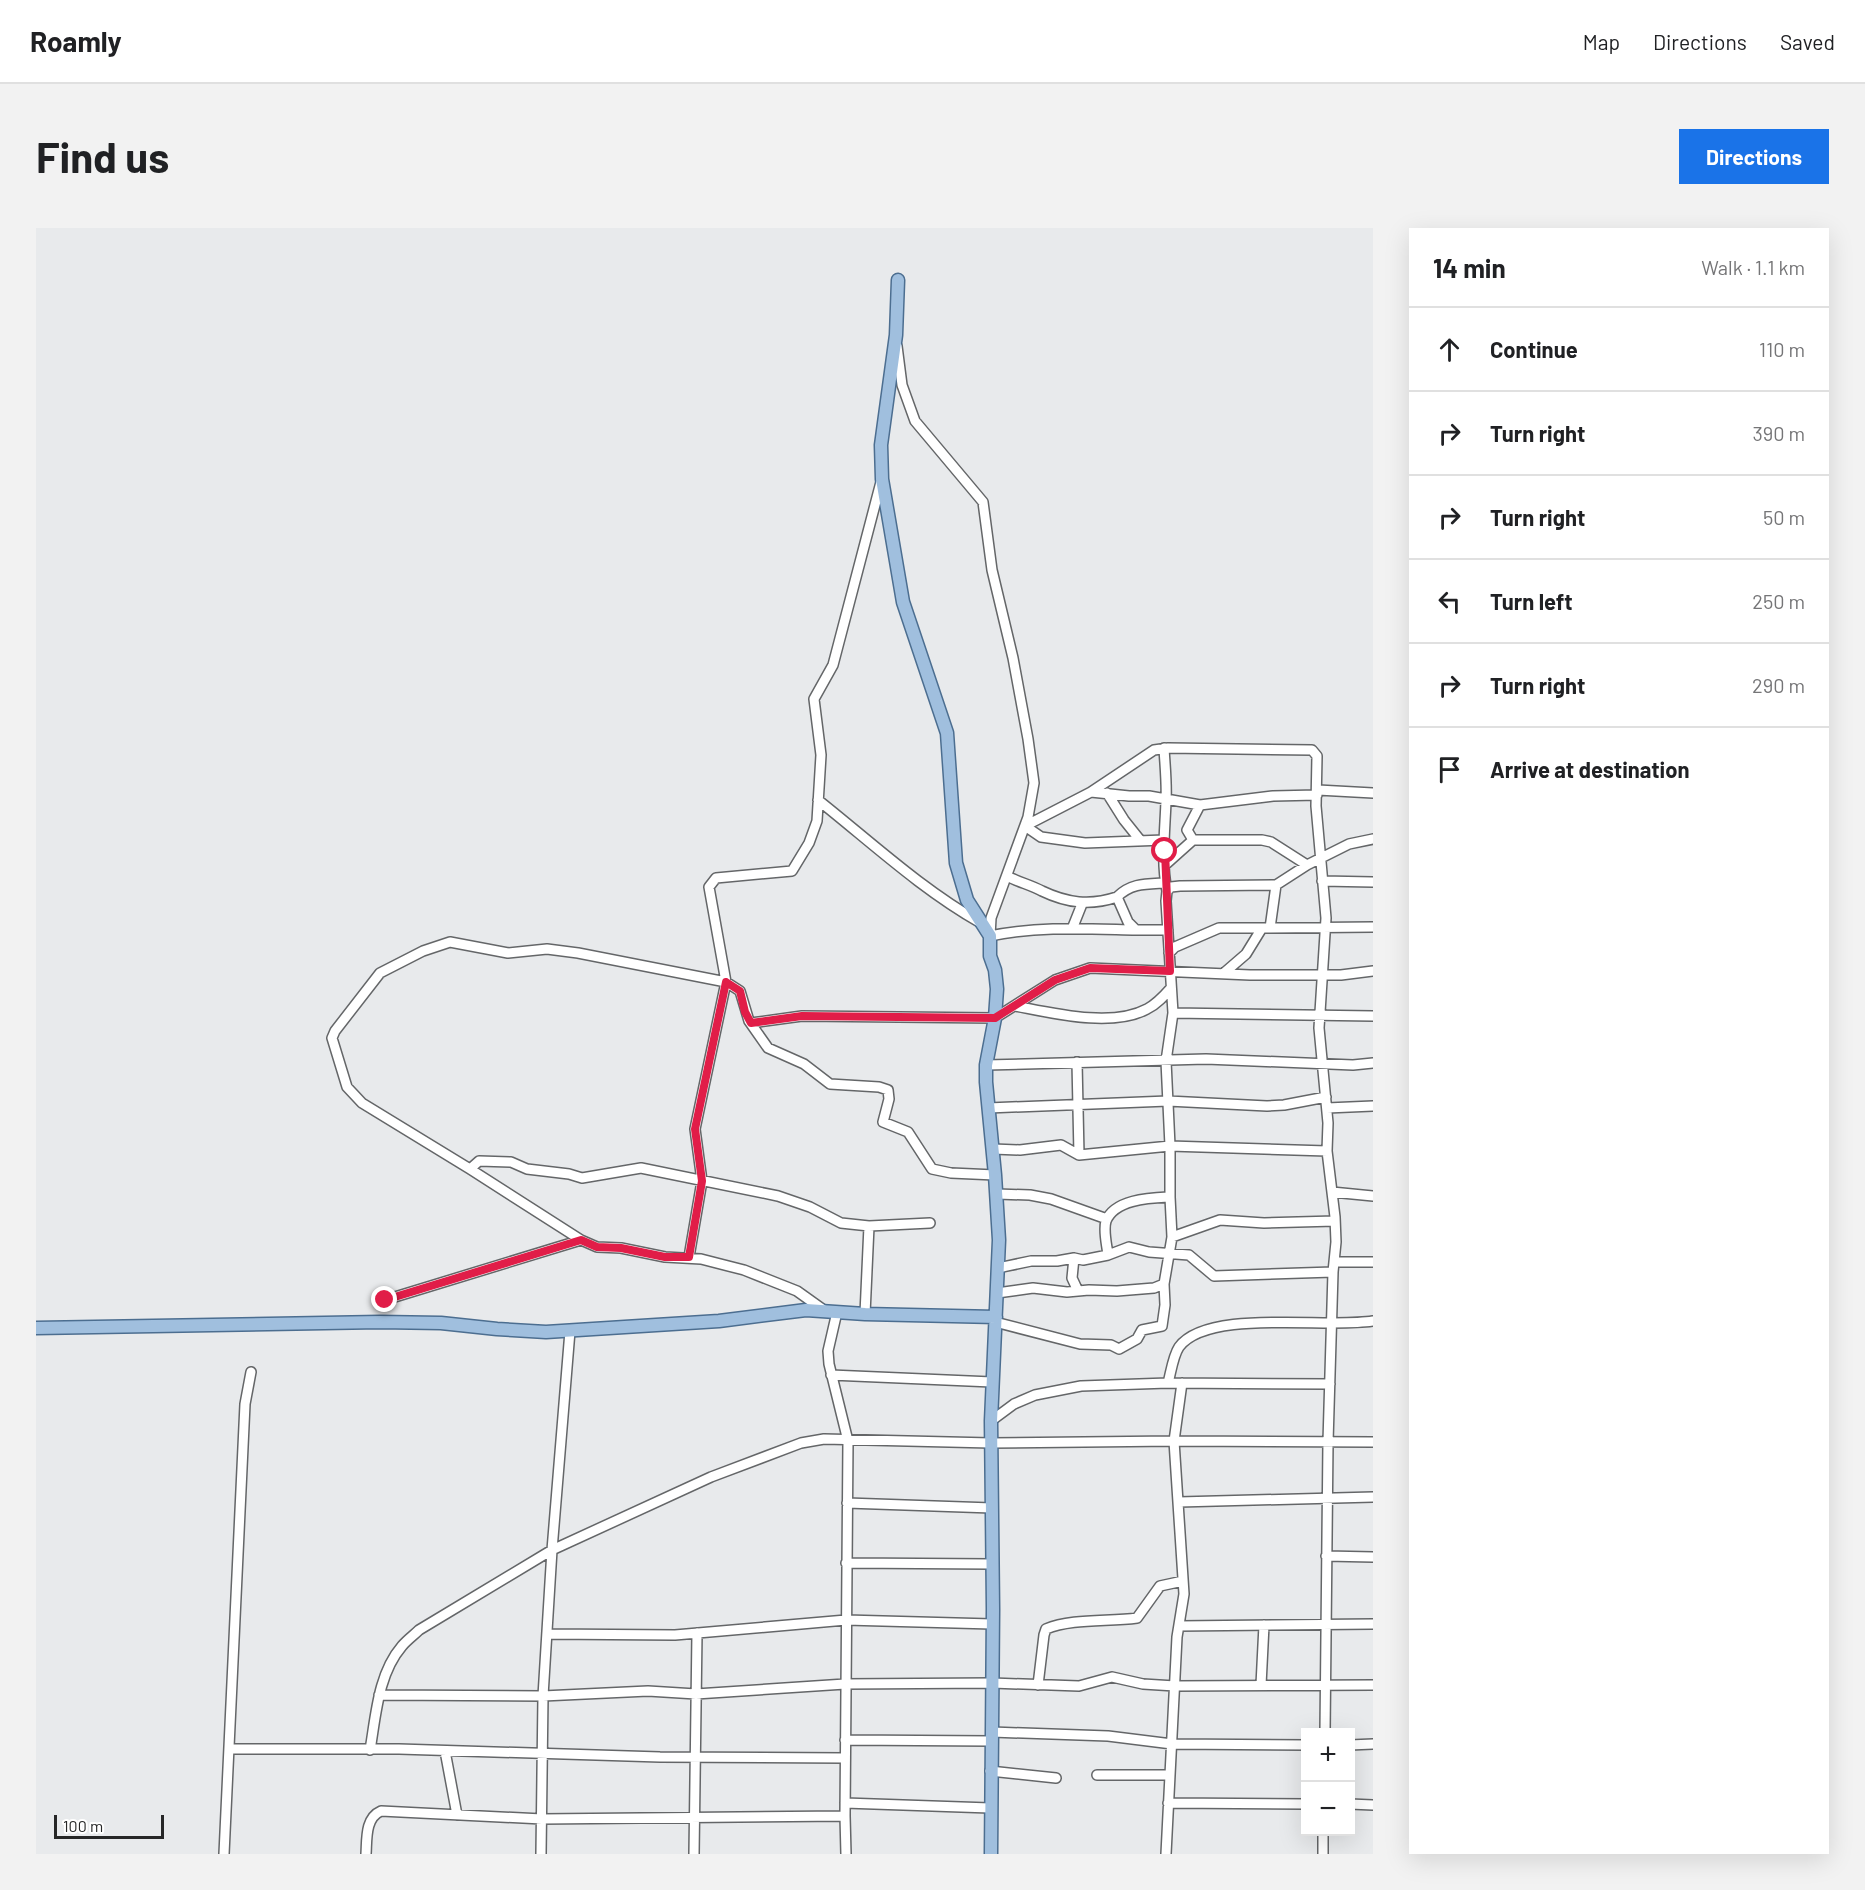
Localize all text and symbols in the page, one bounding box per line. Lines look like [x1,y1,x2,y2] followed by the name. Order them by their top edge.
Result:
[30,24,122,58] text: Roamly
[1583,29,1620,54] text: Map
[1653,29,1747,54] text: Directions
[1780,29,1835,54] text: Saved
[1679,129,1829,184] button: Directions
[36,131,169,181] text: Find us
[1433,252,1506,283] text: 14 min
[1701,255,1805,279] text: Walk · 1.1 km
[1433,333,1466,366] icon: ahead
[1490,336,1578,362] text: Continue
[1759,337,1805,361] text: 110 m
[1433,417,1466,450] icon: right
[1490,420,1585,446] text: Turn right
[1752,421,1805,445] text: 390 m
[1433,501,1466,534] icon: right
[1490,504,1585,530] text: Turn right
[1763,505,1805,529] text: 50 m
[1433,585,1466,618] icon: left
[1490,588,1573,614] text: Turn left
[1752,589,1805,613] text: 250 m
[1433,669,1466,702] icon: right
[1490,672,1585,698] text: Turn right
[1752,673,1805,697] text: 290 m
[1433,753,1466,786] icon: arrive
[1490,756,1689,782] text: Arrive at destination
[1151,837,1177,863] route start
[371,1286,397,1312] route end
[1301,1728,1355,1836] map controls
[1301,1728,1355,1782] button: +
[1301,1782,1355,1836] button: −
[54,1812,164,1840] scale bar
[63,1816,103,1835] text: 100 m

